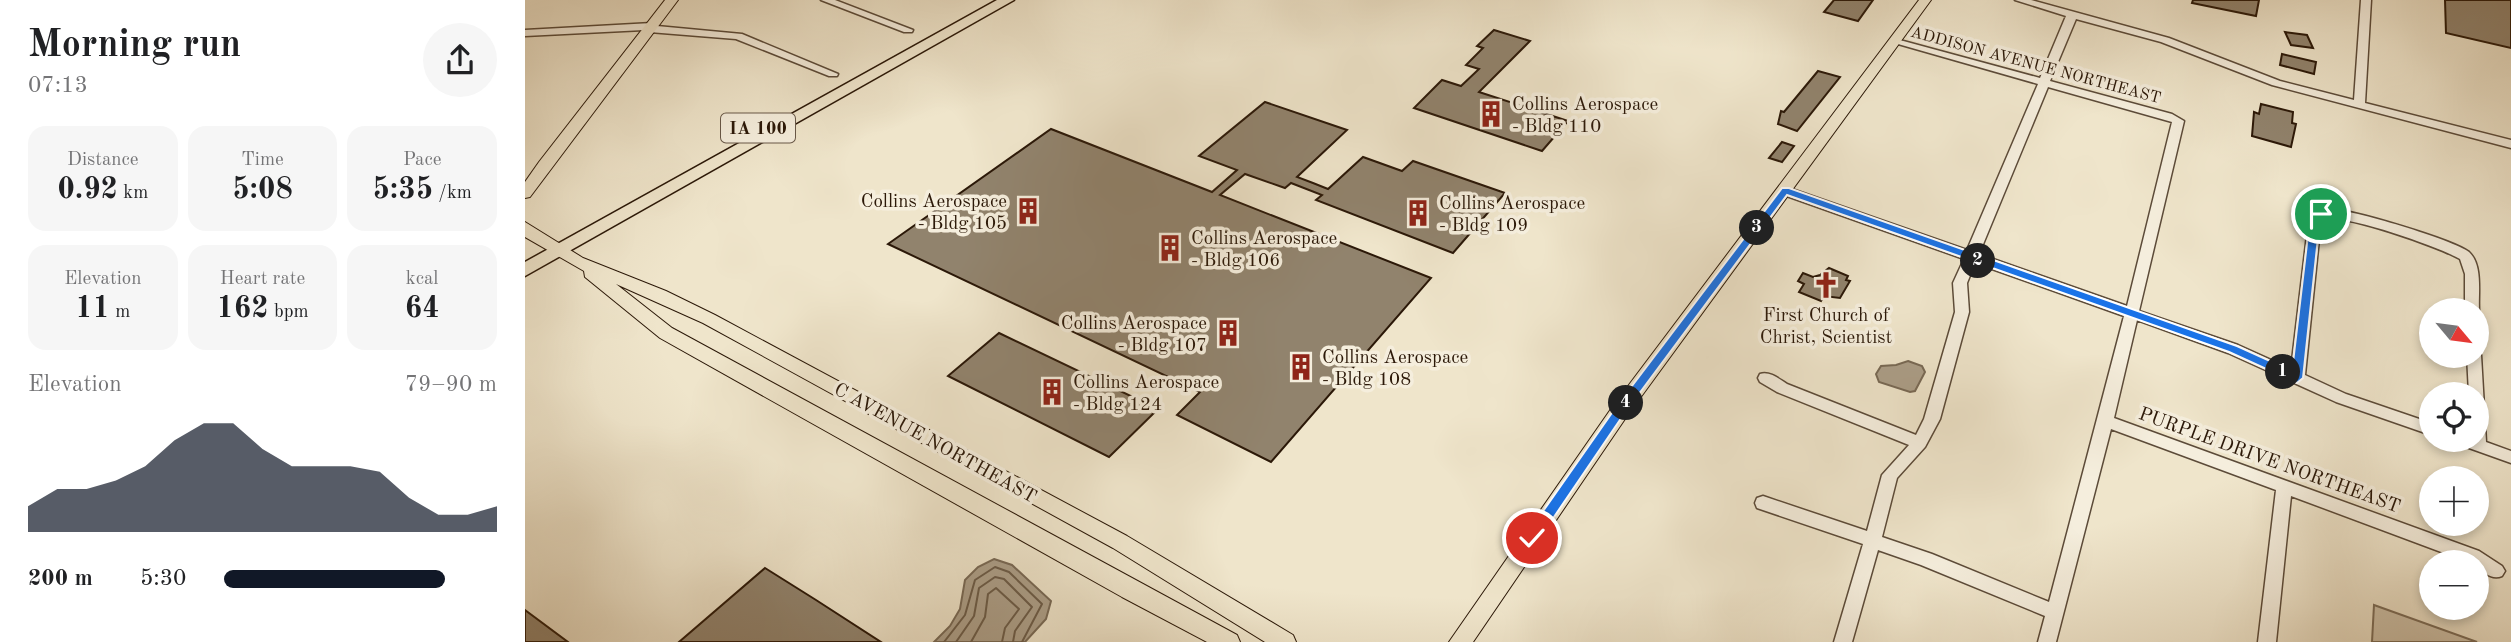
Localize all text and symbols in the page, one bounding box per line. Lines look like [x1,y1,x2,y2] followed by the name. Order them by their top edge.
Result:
[423,23,497,97] button: share
[1909,25,2162,107] street label: ADDISON AVENUE NORTHEAST
[28,27,241,65] text: Morning run
[28,74,88,97] text: 07:13
[1512,96,1658,137] place label: Collins Aerospace - Bldg 110
[1476,99,1506,129] building icon: Collins Aerospace - Bldg 110
[721,113,795,142] road number: IA 100
[67,151,139,170] text: Distance
[241,151,284,170] text: Time
[403,151,441,170] text: Pace
[57,175,118,205] text: 0.92
[232,175,293,205] text: 5:08
[372,175,433,205] text: 5:35
[118,184,148,203] text: km
[433,184,472,203] text: /km
[2291,184,2351,244] pin
[861,193,1007,234] place label: Collins Aerospace - Bldg 105
[1439,195,1585,236] place label: Collins Aerospace - Bldg 109
[2302,195,2340,233] icon: arrive
[1013,196,1043,226] building icon: Collins Aerospace - Bldg 105
[1403,198,1433,228] building icon: Collins Aerospace - Bldg 109
[1739,210,1775,246] pin: 3
[1751,218,1762,237] text: 3
[1191,230,1337,271] place label: Collins Aerospace - Bldg 106
[1155,233,1185,263] building icon: Collins Aerospace - Bldg 106
[1961,244,1995,278] pin: 2
[1972,251,1983,270] text: 2
[64,270,141,289] text: Elevation
[220,270,305,289] text: Heart rate
[406,270,439,289] text: kcal
[1811,270,1841,300] church icon: First Church of Christ, Scientist
[75,294,110,324] text: 11
[216,294,269,324] text: 162
[405,294,440,324] text: 64
[2419,298,2489,368] north arrow
[2419,298,2489,620] map controls
[110,303,130,322] text: m
[269,303,309,322] text: bpm
[1760,307,1892,348] place label: First Church of Christ, Scientist
[1061,315,1207,356] place label: Collins Aerospace - Bldg 107
[1213,318,1243,348] building icon: Collins Aerospace - Bldg 107
[1322,349,1468,390] place label: Collins Aerospace - Bldg 108
[1286,352,1316,382] building icon: Collins Aerospace - Bldg 108
[2265,354,2301,390] pin: 1
[2277,362,2288,381] text: 1
[28,373,122,396] text: Elevation
[405,373,497,396] text: 79–90 m
[1073,374,1219,415] place label: Collins Aerospace - Bldg 124
[1037,377,1067,407] building icon: Collins Aerospace - Bldg 124
[830,381,1039,508] street label: C AVENUE NORTHEAST
[2419,382,2489,452] button: locate
[1609,386,1643,420] pin: 4
[1620,393,1631,412] text: 4
[2136,405,2403,518] street label: PURPLE DRIVE NORTHEAST
[2419,466,2489,536] button: +
[1502,508,1562,568] pin
[1513,519,1551,557] icon: check
[2419,550,2489,620] button: −
[28,567,93,590] text: 200 m
[140,567,186,590] text: 5:30

